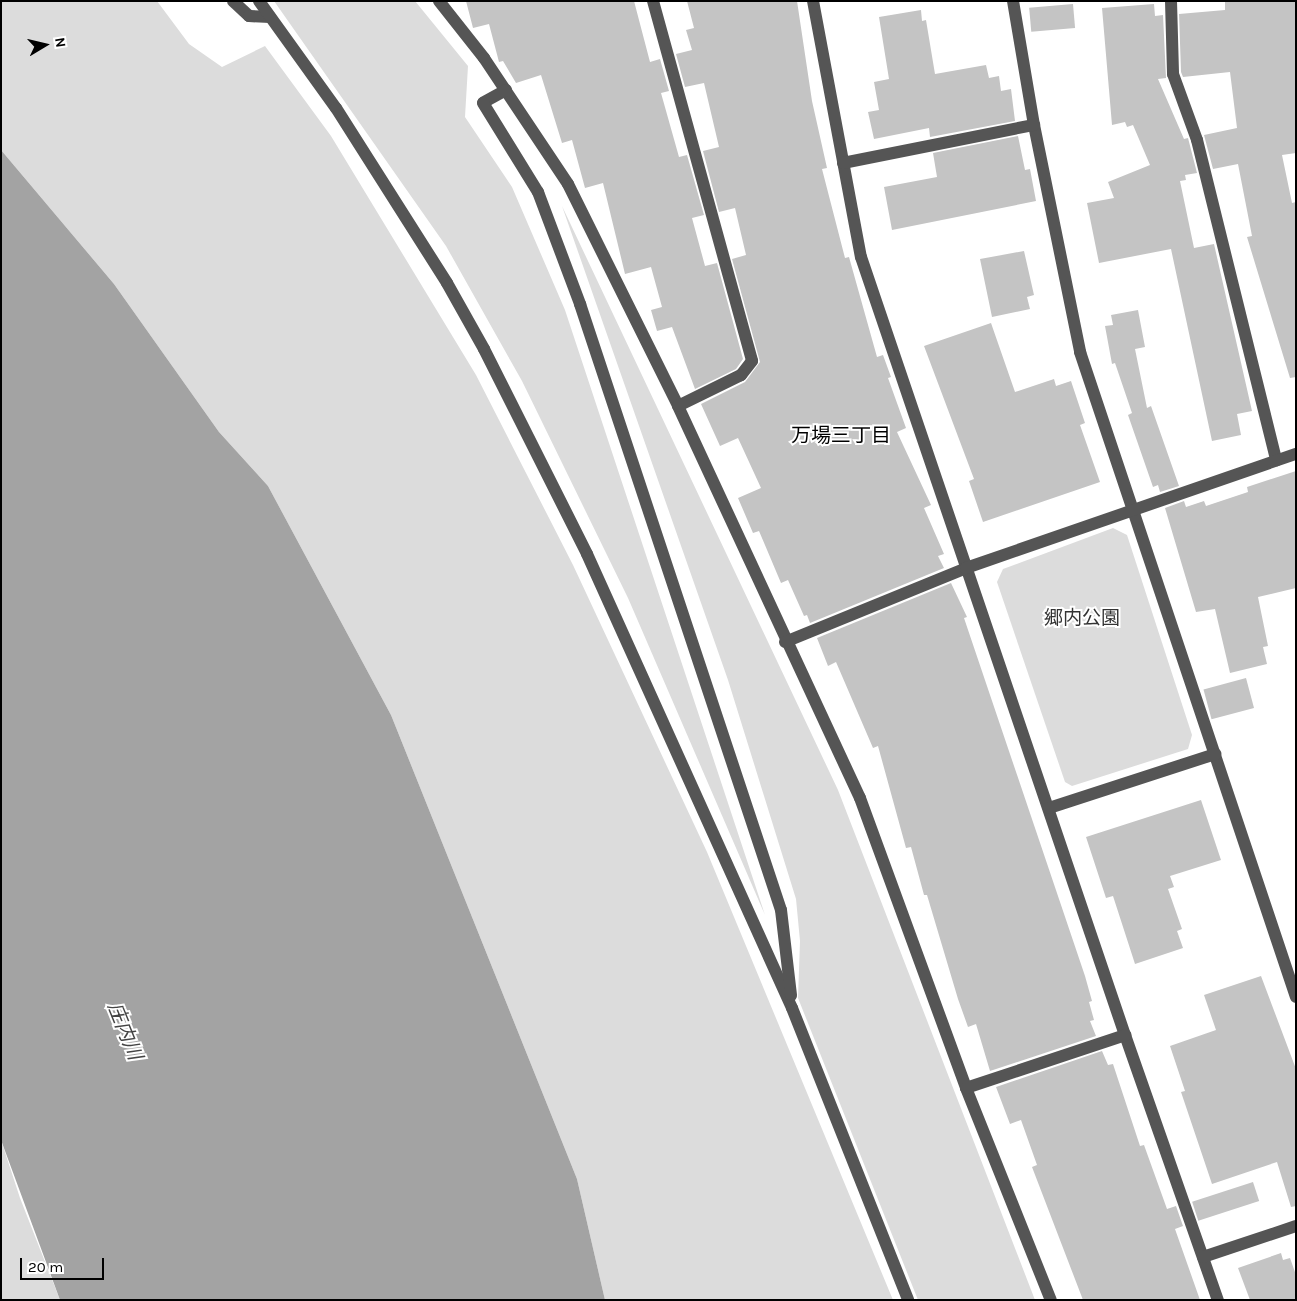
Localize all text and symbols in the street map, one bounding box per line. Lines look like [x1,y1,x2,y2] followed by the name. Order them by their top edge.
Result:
[20,20,70,70] north arrow
[51,36,69,49] text: N
[791,423,891,447] district label: 万場三丁目
[1044,608,1120,630] park label: 郷内公園
[103,999,147,1063] water label: 庄内川
[22,1248,106,1280] scale bar
[28,1258,63,1276] text: 20 m

